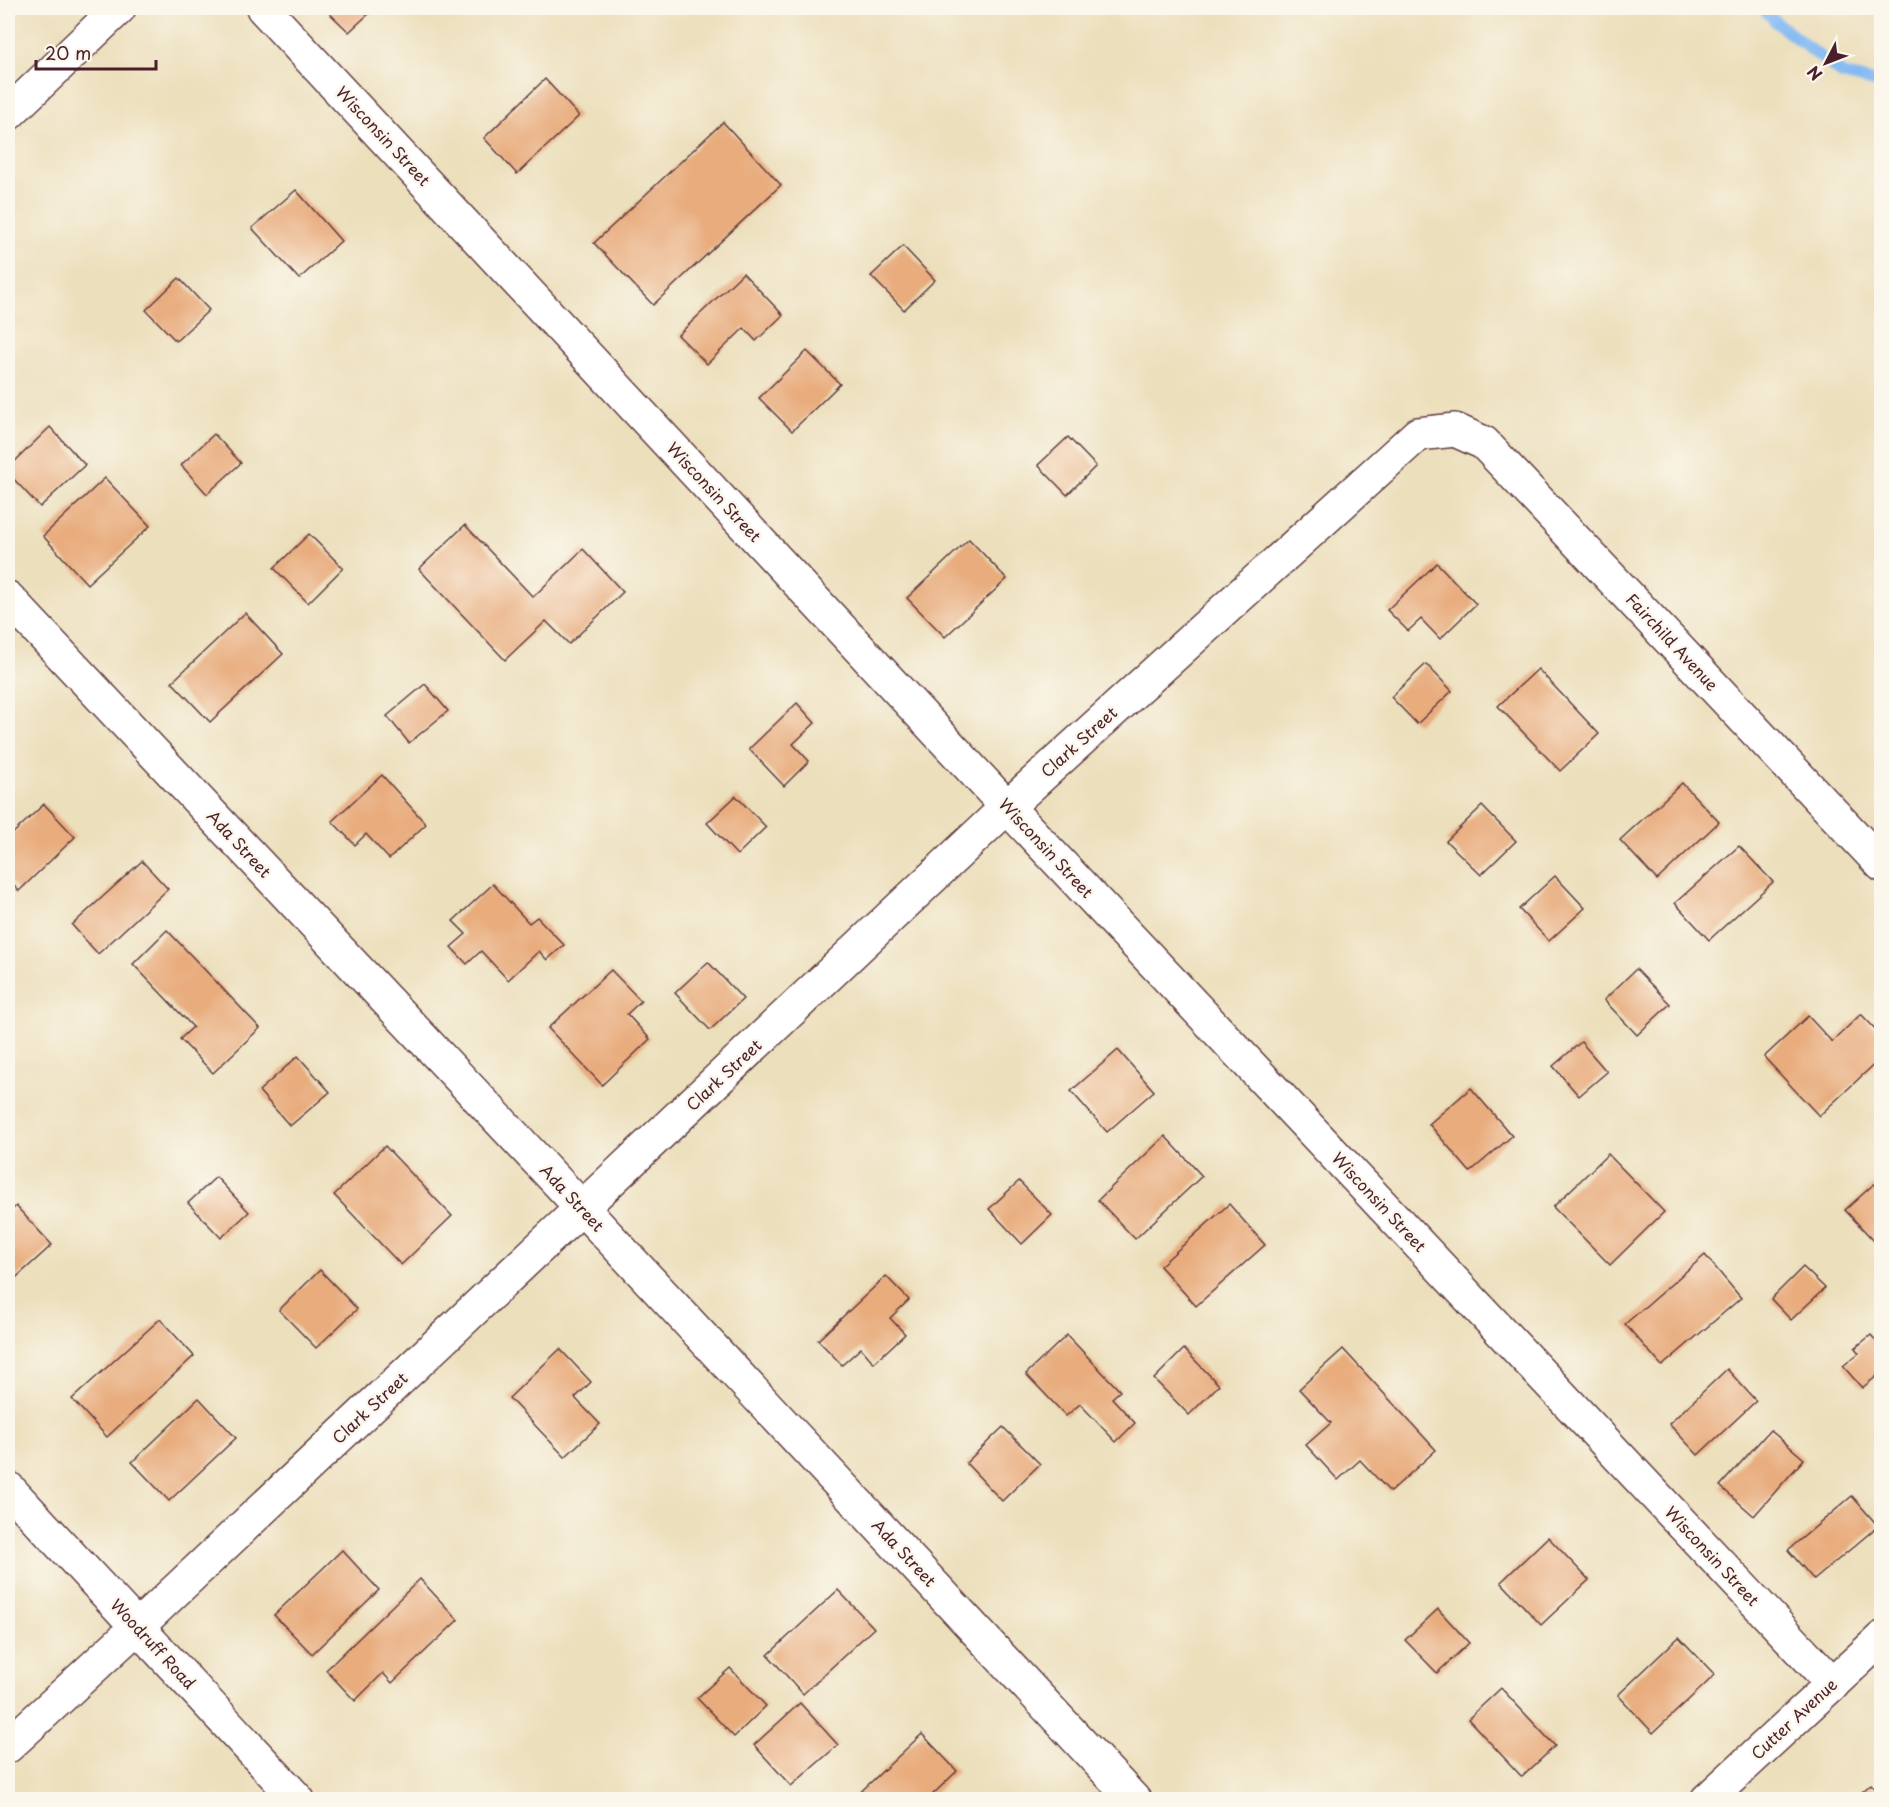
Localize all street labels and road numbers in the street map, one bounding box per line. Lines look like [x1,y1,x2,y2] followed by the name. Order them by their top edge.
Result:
[331,80,436,191] street label: Wisconsin Street
[662,436,767,547] street label: Wisconsin Street
[1621,587,1725,696] street label: Fairchild Avenue
[1035,700,1122,782] street label: Clark Street
[994,792,1099,903] street label: Wisconsin Street
[202,804,278,883] street label: Ada Street
[680,1033,767,1116] street label: Clark Street
[1327,1146,1432,1257] street label: Wisconsin Street
[535,1158,611,1237] street label: Ada Street
[326,1366,413,1449] street label: Clark Street
[1660,1500,1765,1611] street label: Wisconsin Street
[867,1513,943,1592] street label: Ada Street
[106,1593,202,1694] street label: Woodruff Road
[1745,1672,1842,1764] street label: Cutter Avenue

